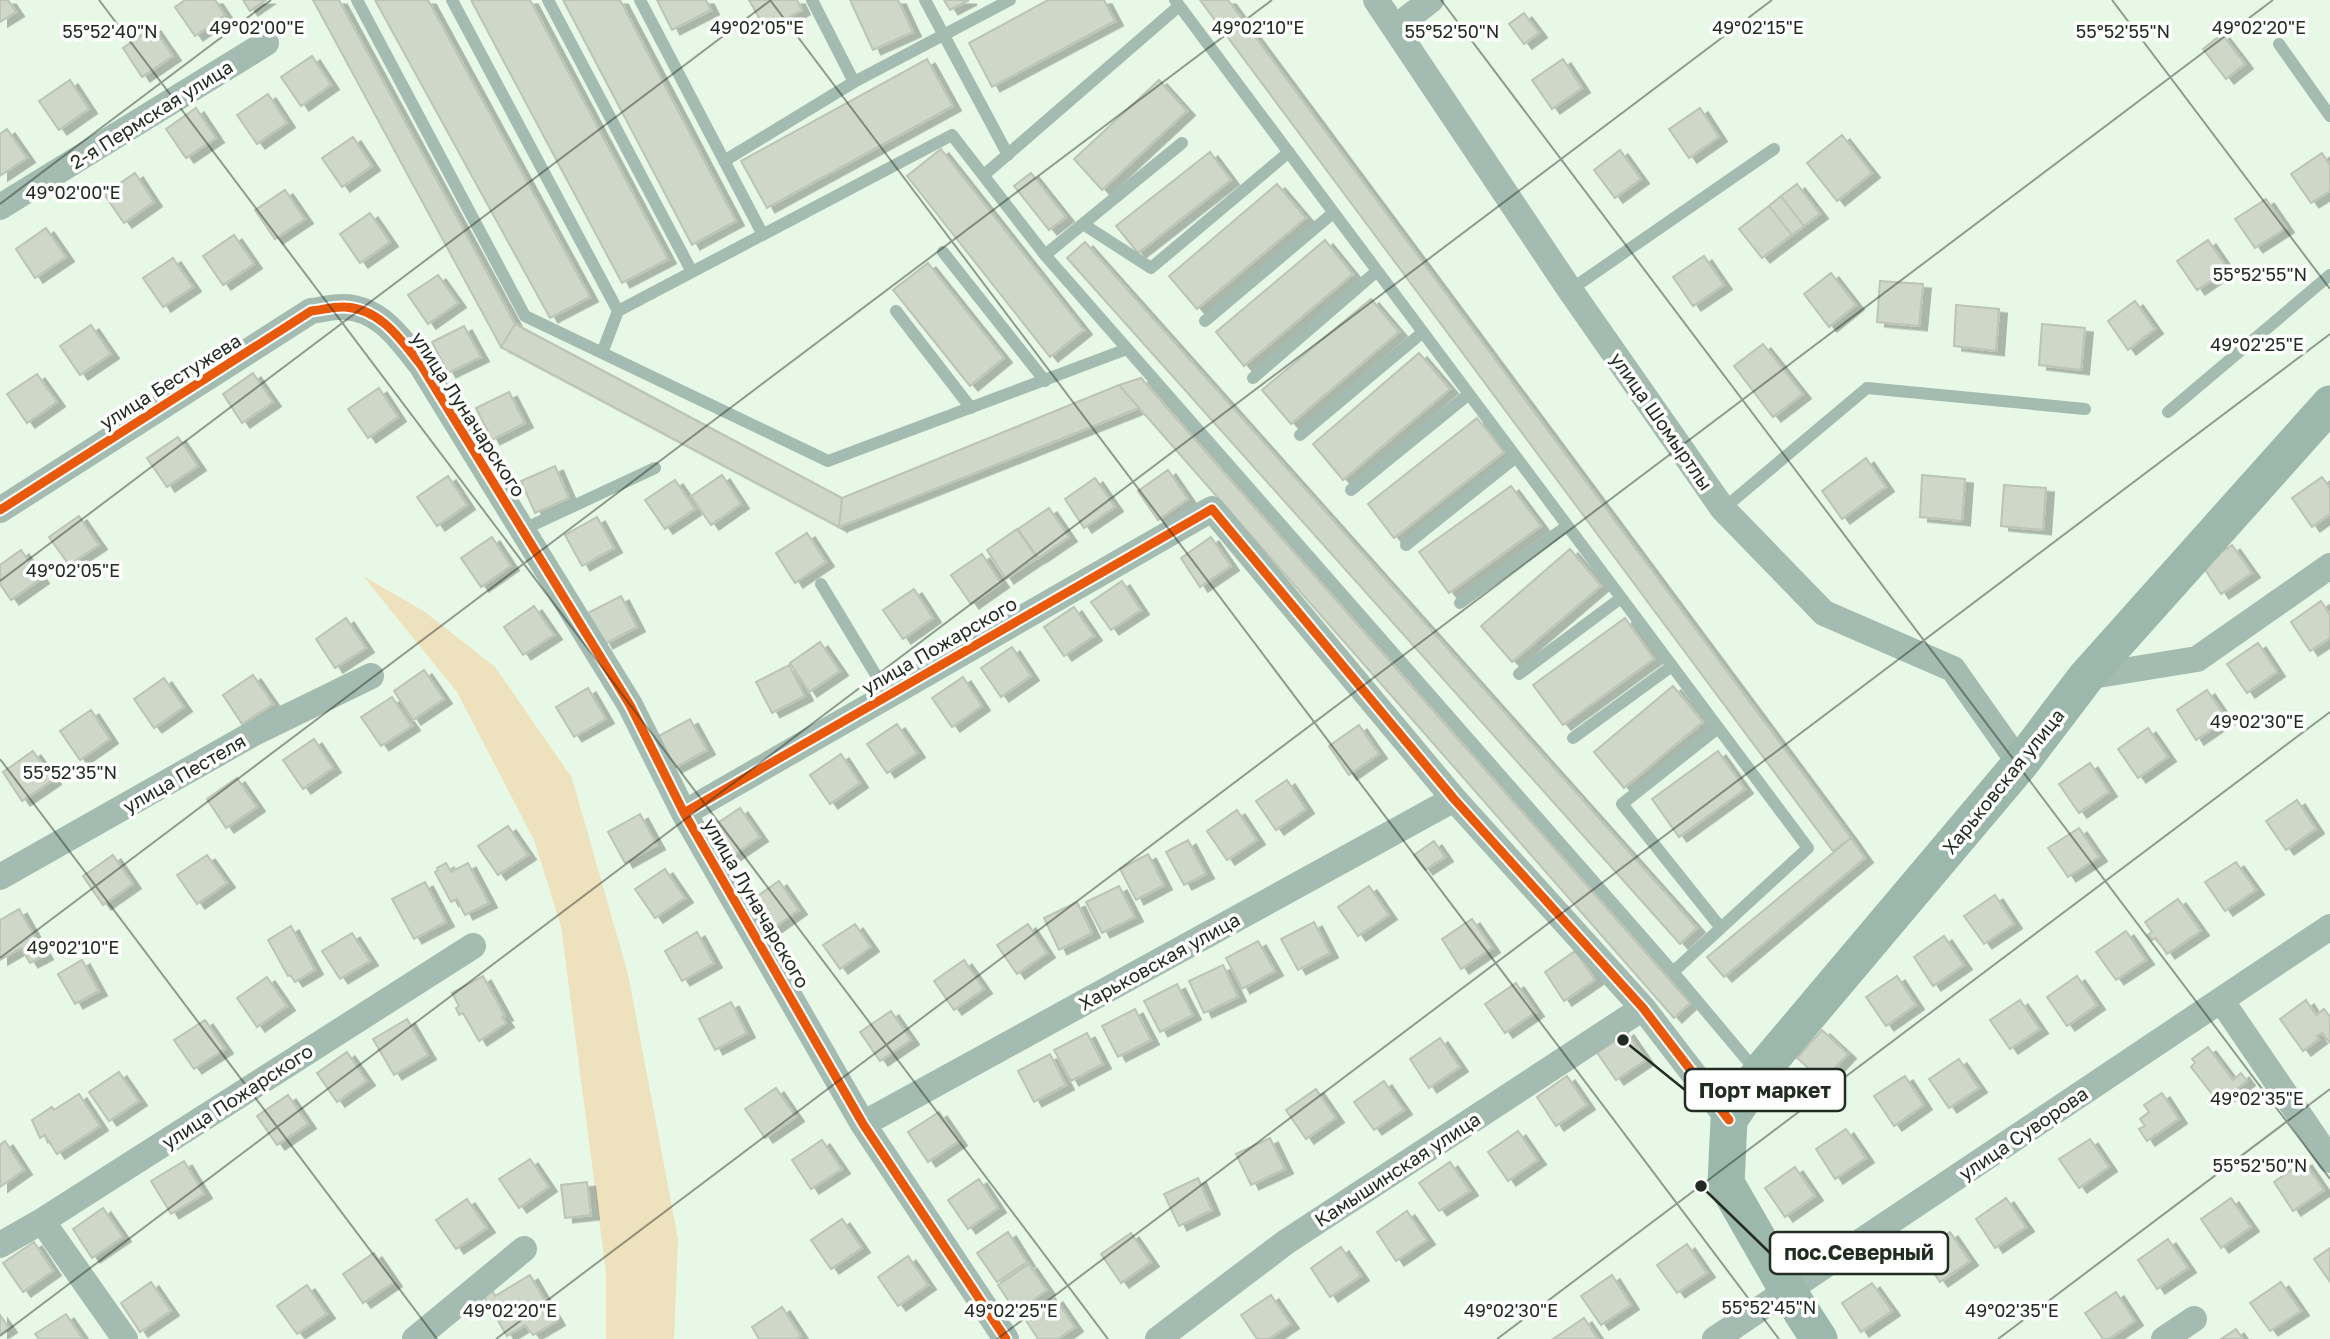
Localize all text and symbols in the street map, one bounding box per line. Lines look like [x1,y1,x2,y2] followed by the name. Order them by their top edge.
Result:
[210,16,304,38] text: 49°02'00"E
[710,16,804,38] text: 49°02'05"E
[1212,16,1304,38] text: 49°02'10"E
[1712,16,1804,38] text: 49°02'15"E
[2212,16,2306,38] text: 49°02'20"E
[62,20,158,42] text: 55°52'40"N
[1404,20,1500,42] text: 55°52'50"N
[2076,20,2170,42] text: 55°52'55"N
[65,55,237,173] street label: 2-я Пермская улица
[26,181,120,203] text: 49°02'00"E
[2213,263,2307,285] text: 55°52'55"N
[407,327,531,501] street label: улица Луначарского
[95,328,245,434] street label: улица Бестужева
[2210,333,2304,355] text: 49°02'25"E
[1606,348,1718,494] street label: улица Шомыртлы
[26,559,120,581] text: 49°02'05"E
[857,591,1021,699] street label: улица Пожарского
[1937,704,2069,858] street label: Харьковская улица
[2210,710,2304,732] text: 49°02'30"E
[119,729,249,817] street label: улица Пестеля
[23,761,117,783] text: 55°52'35"N
[699,814,815,992] street label: улица Луначарского
[1074,907,1244,1015] street label: Харьковская улица
[27,936,119,958] text: 49°02'10"E
[157,1039,317,1153] street label: улица Пожарского
[1685,1069,1845,1111] callout: Порт маркет
[1699,1077,1831,1103] text: Порт маркет
[1954,1081,2092,1185] street label: улица Суворова
[2210,1087,2304,1109] text: 49°02'35"E
[1310,1107,1484,1231] street label: Камышинская улица
[2212,1154,2308,1176] text: 55°52'50"N
[1770,1232,1948,1274] callout: пос.Северный
[1784,1239,1934,1265] text: пос.Северный
[1722,1296,1816,1318] text: 55°52'45"N
[463,1299,557,1321] text: 49°02'20"E
[964,1299,1058,1321] text: 49°02'25"E
[1464,1299,1558,1321] text: 49°02'30"E
[1965,1299,2059,1321] text: 49°02'35"E

